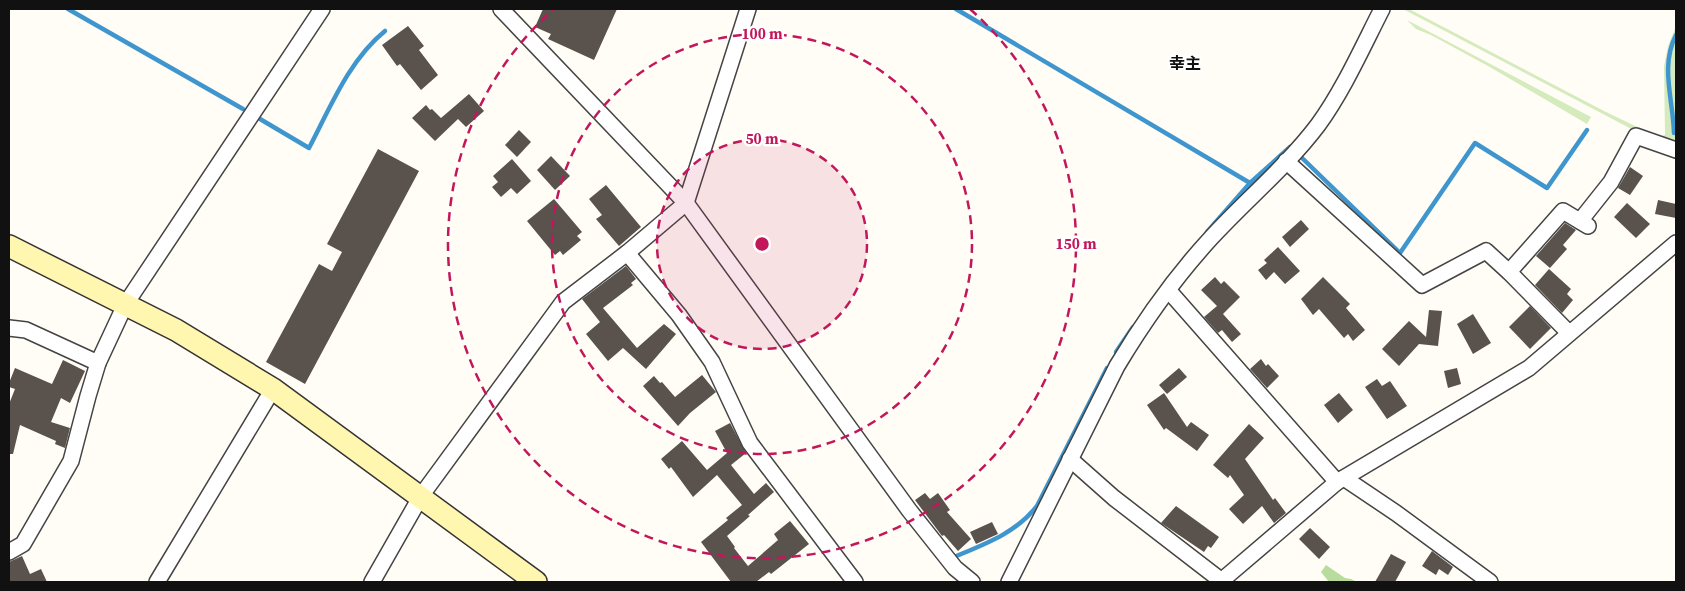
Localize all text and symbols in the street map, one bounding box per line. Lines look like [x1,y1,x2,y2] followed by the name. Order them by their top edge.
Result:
[741,23,783,44] text: 100 m
[1169,52,1201,74] district label: 幸主
[745,128,779,149] text: 50 m
[1055,233,1097,254] text: 150 m
[753,235,771,253] centre of rings

